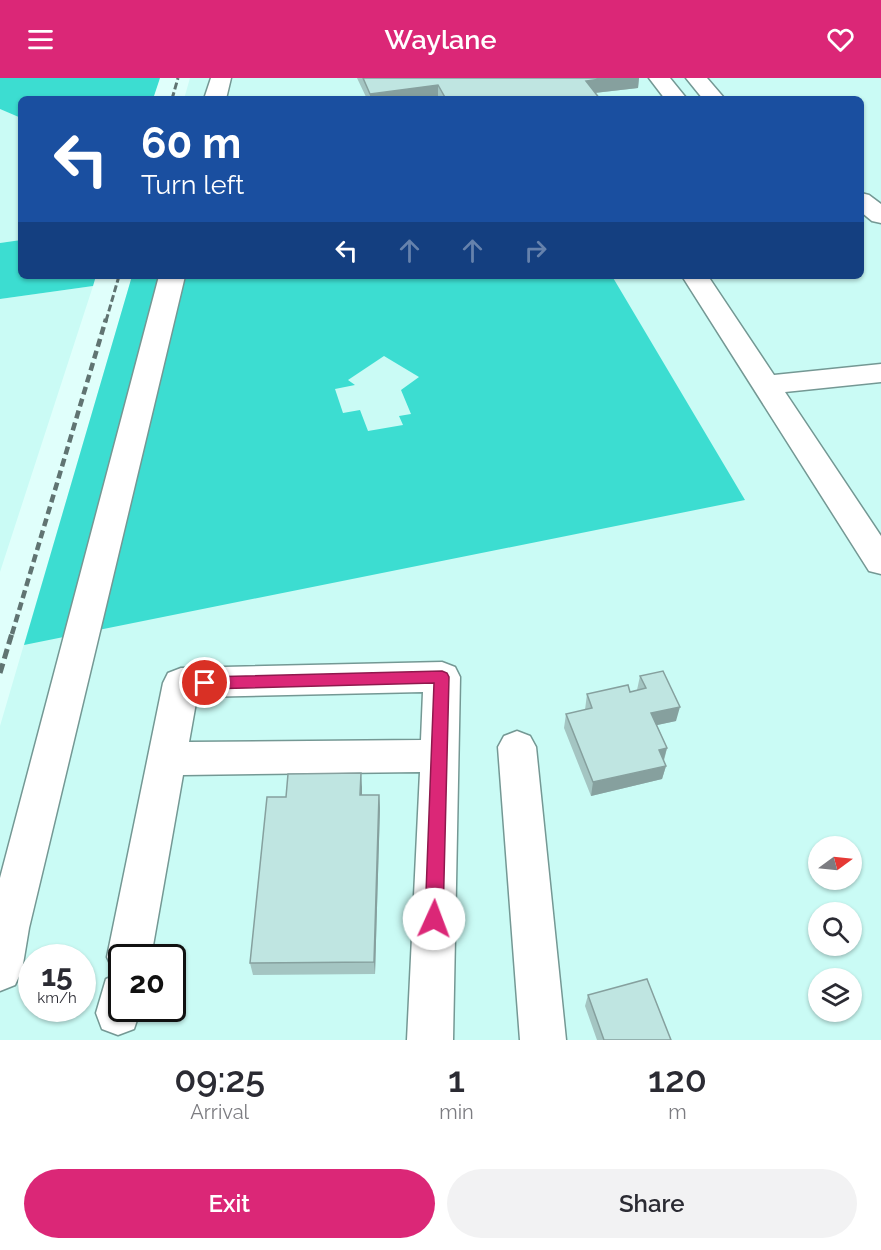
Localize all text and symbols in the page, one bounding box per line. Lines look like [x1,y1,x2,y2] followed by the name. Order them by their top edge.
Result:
[24,23,57,56] icon: menu
[824,23,857,56] icon: heart
[385,24,496,55] text: Waylane
[141,119,241,168] text: 60 m
[42,120,120,198] icon: left
[141,169,244,200] text: Turn left
[330,234,363,267] icon: left
[393,234,426,267] icon: ahead
[456,234,489,267] icon: ahead
[519,234,552,267] icon: right
[179,657,230,708] pin
[188,666,221,699] icon: arrive
[808,836,862,890] north arrow
[808,836,862,1022] map controls
[402,887,466,951] position arrow
[808,902,862,956] button: search
[108,944,186,1022] speed limit sign: 20
[41,958,73,993] text: 15
[808,968,862,1022] button: layers
[37,989,77,1007] text: km/h
[174,1058,265,1100] text: 09:25
[448,1058,465,1100] text: 1
[648,1058,707,1100] text: 120
[190,1100,249,1124] text: Arrival
[439,1100,474,1124] text: min
[668,1100,687,1124] text: m
[24,1169,435,1238] button: Exit
[447,1169,857,1238] button: Share

